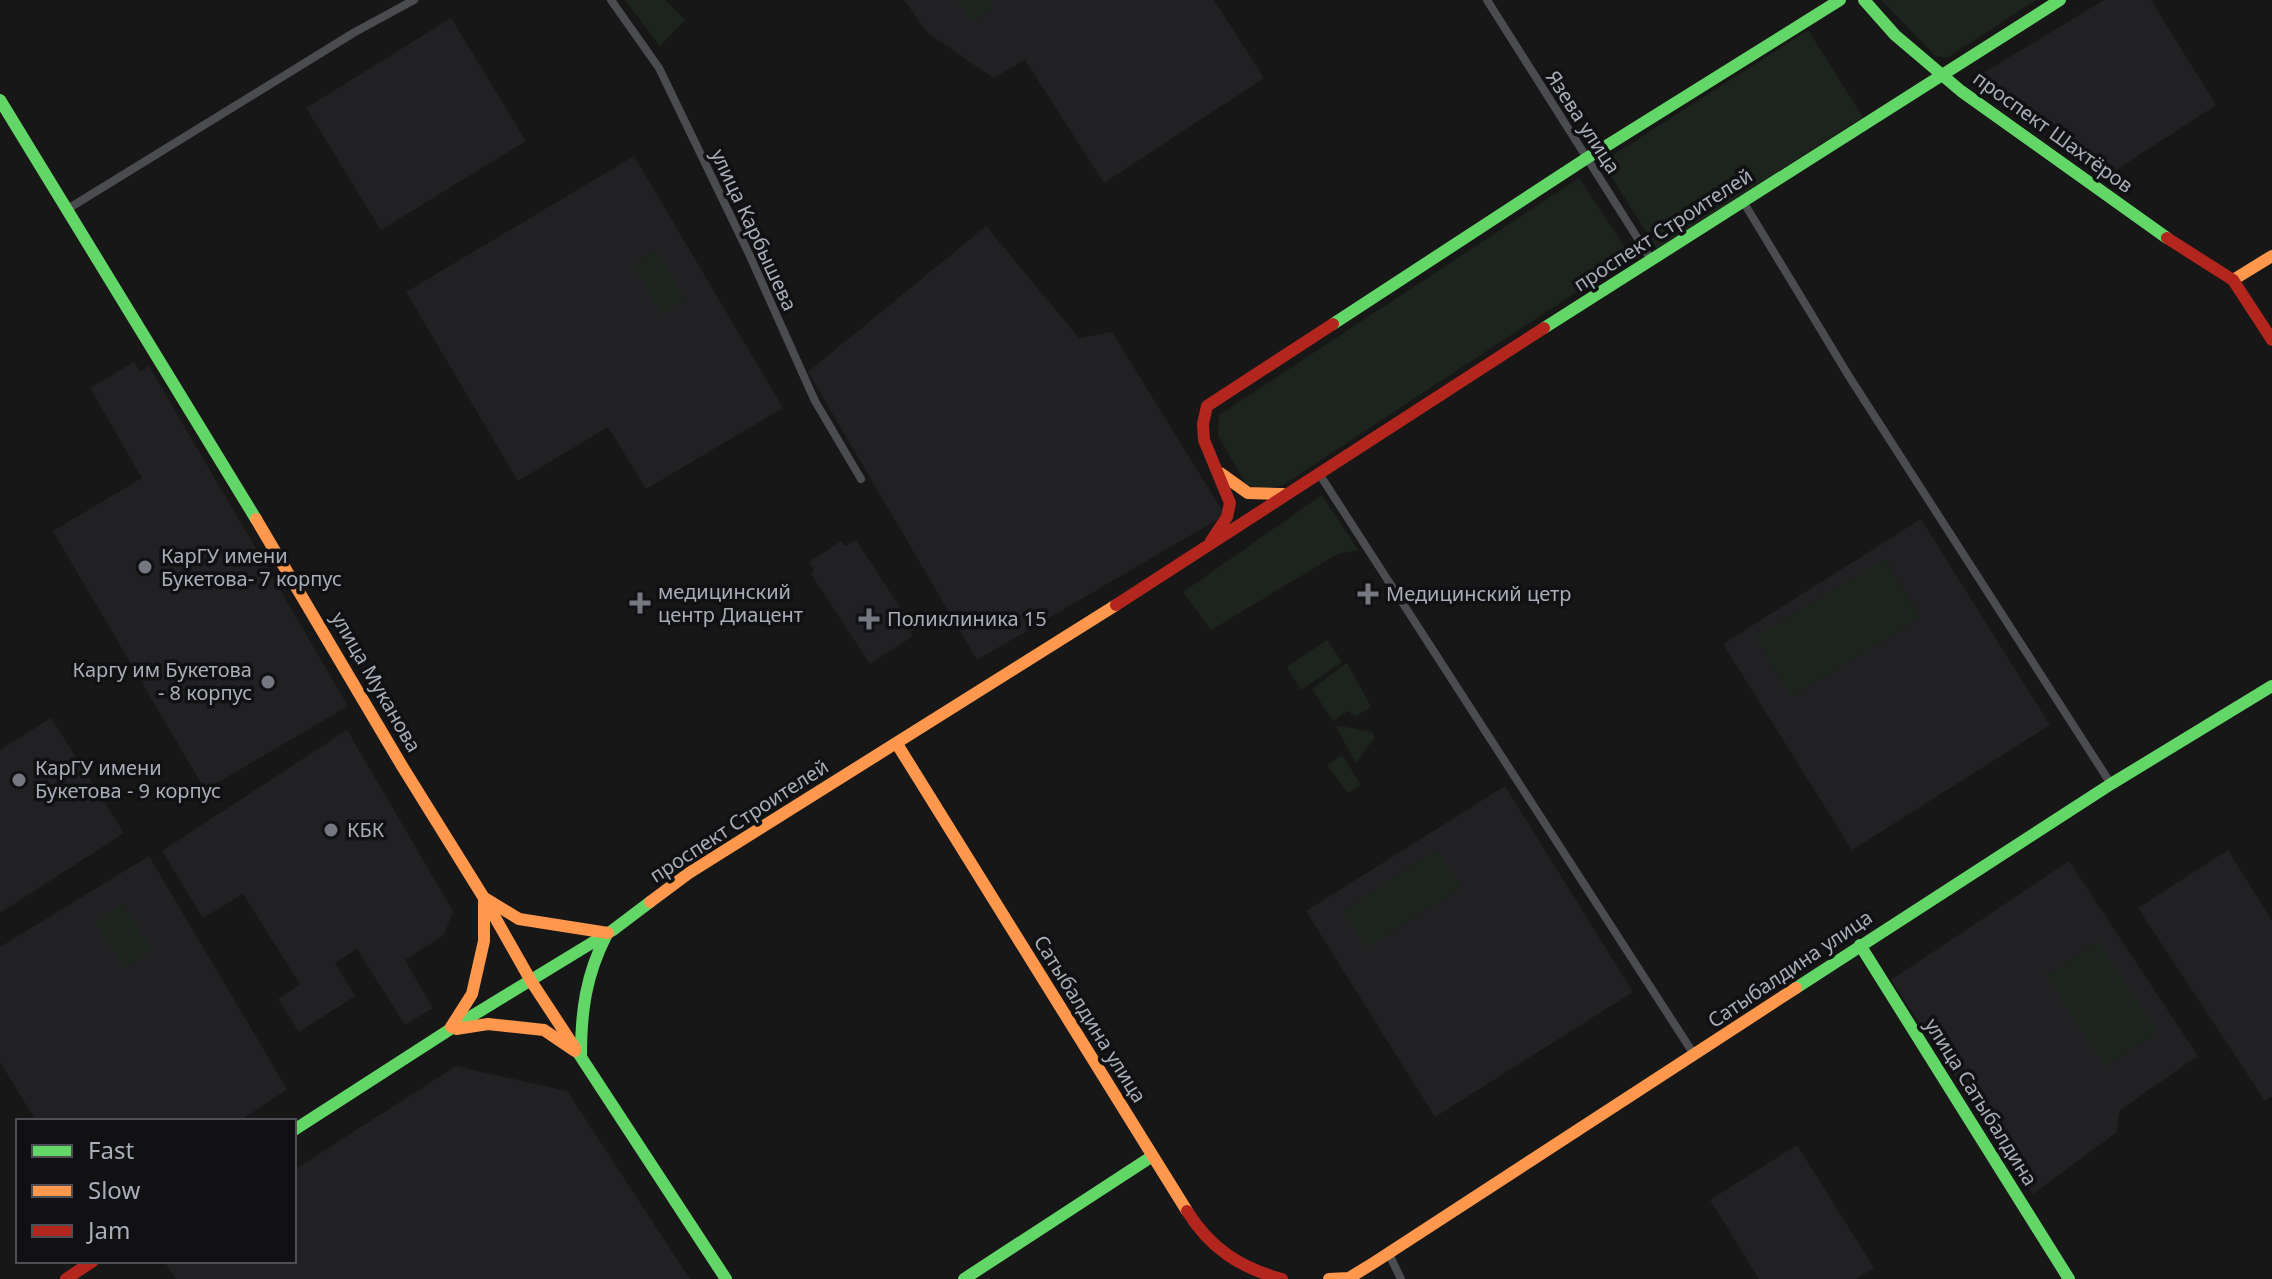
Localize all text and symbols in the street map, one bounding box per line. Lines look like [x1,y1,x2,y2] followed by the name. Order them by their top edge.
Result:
[1968,64,2139,199] street label: проспект Шахтёров
[1540,65,1627,178] street label: Язева улица
[705,144,804,315] street label: улица Карбышева
[1568,162,1757,298] street label: проспект Строителей
[161,542,342,592] place label: КарГУ имени Букетова- 7 корпус
[136,558,154,576] marker: КарГУ имени Букетова- 7 корпус
[658,578,803,628] place label: медицинский центр Диацент
[1386,580,1572,607] place label: Медицинский цетр
[1357,583,1379,605] marker: Медицинский цетр
[629,592,651,614] marker: медицинский центр Диацент
[887,605,1047,632] place label: Поликлиника 15
[325,607,428,757] street label: улица Муканова
[858,608,880,630] marker: Поликлиника 15
[73,656,252,706] place label: Каргу им Букетова - 8 корпус
[259,673,277,691] marker: Каргу им Букетова - 8 корпус
[644,753,833,889] street label: проспект Строителей
[35,754,221,804] place label: КарГУ имени Букетова - 9 корпус
[10,771,28,789] marker: КарГУ имени Букетова - 9 корпус
[347,816,385,843] place label: КБК
[322,821,340,839] marker: КБК
[1702,903,1877,1034] street label: Сатыбалдина улица
[1028,930,1153,1108] street label: Сатыбалдина улица
[1919,1013,2044,1191] street label: улица Сатыбалдина
[16,1119,296,1263] legend
[88,1133,134,1166] text: Fast
[88,1173,140,1206] text: Slow
[86,1213,130,1246] text: Jam

